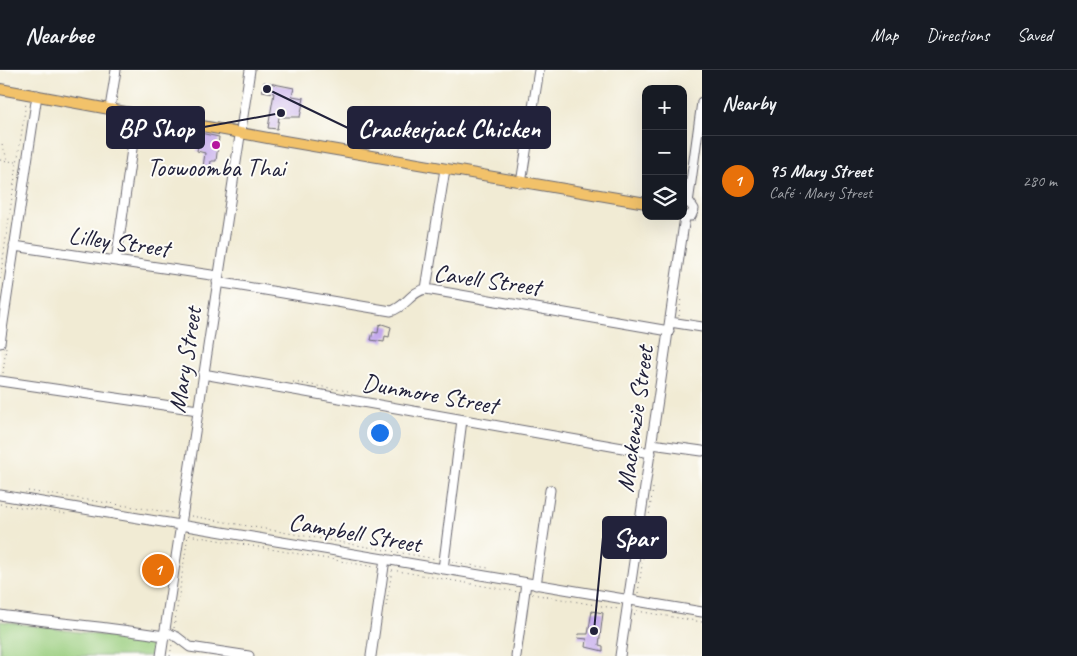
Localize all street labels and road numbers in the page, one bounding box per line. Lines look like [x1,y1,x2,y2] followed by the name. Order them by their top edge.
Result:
[67,219,175,265] street label: Lilley Street
[432,257,546,304] street label: Cavell Street
[161,302,210,415] street label: Mary Street
[609,341,661,494] street label: Mackenzie Street
[360,366,504,422] street label: Dunmore Street
[286,506,426,561] street label: Campbell Street

